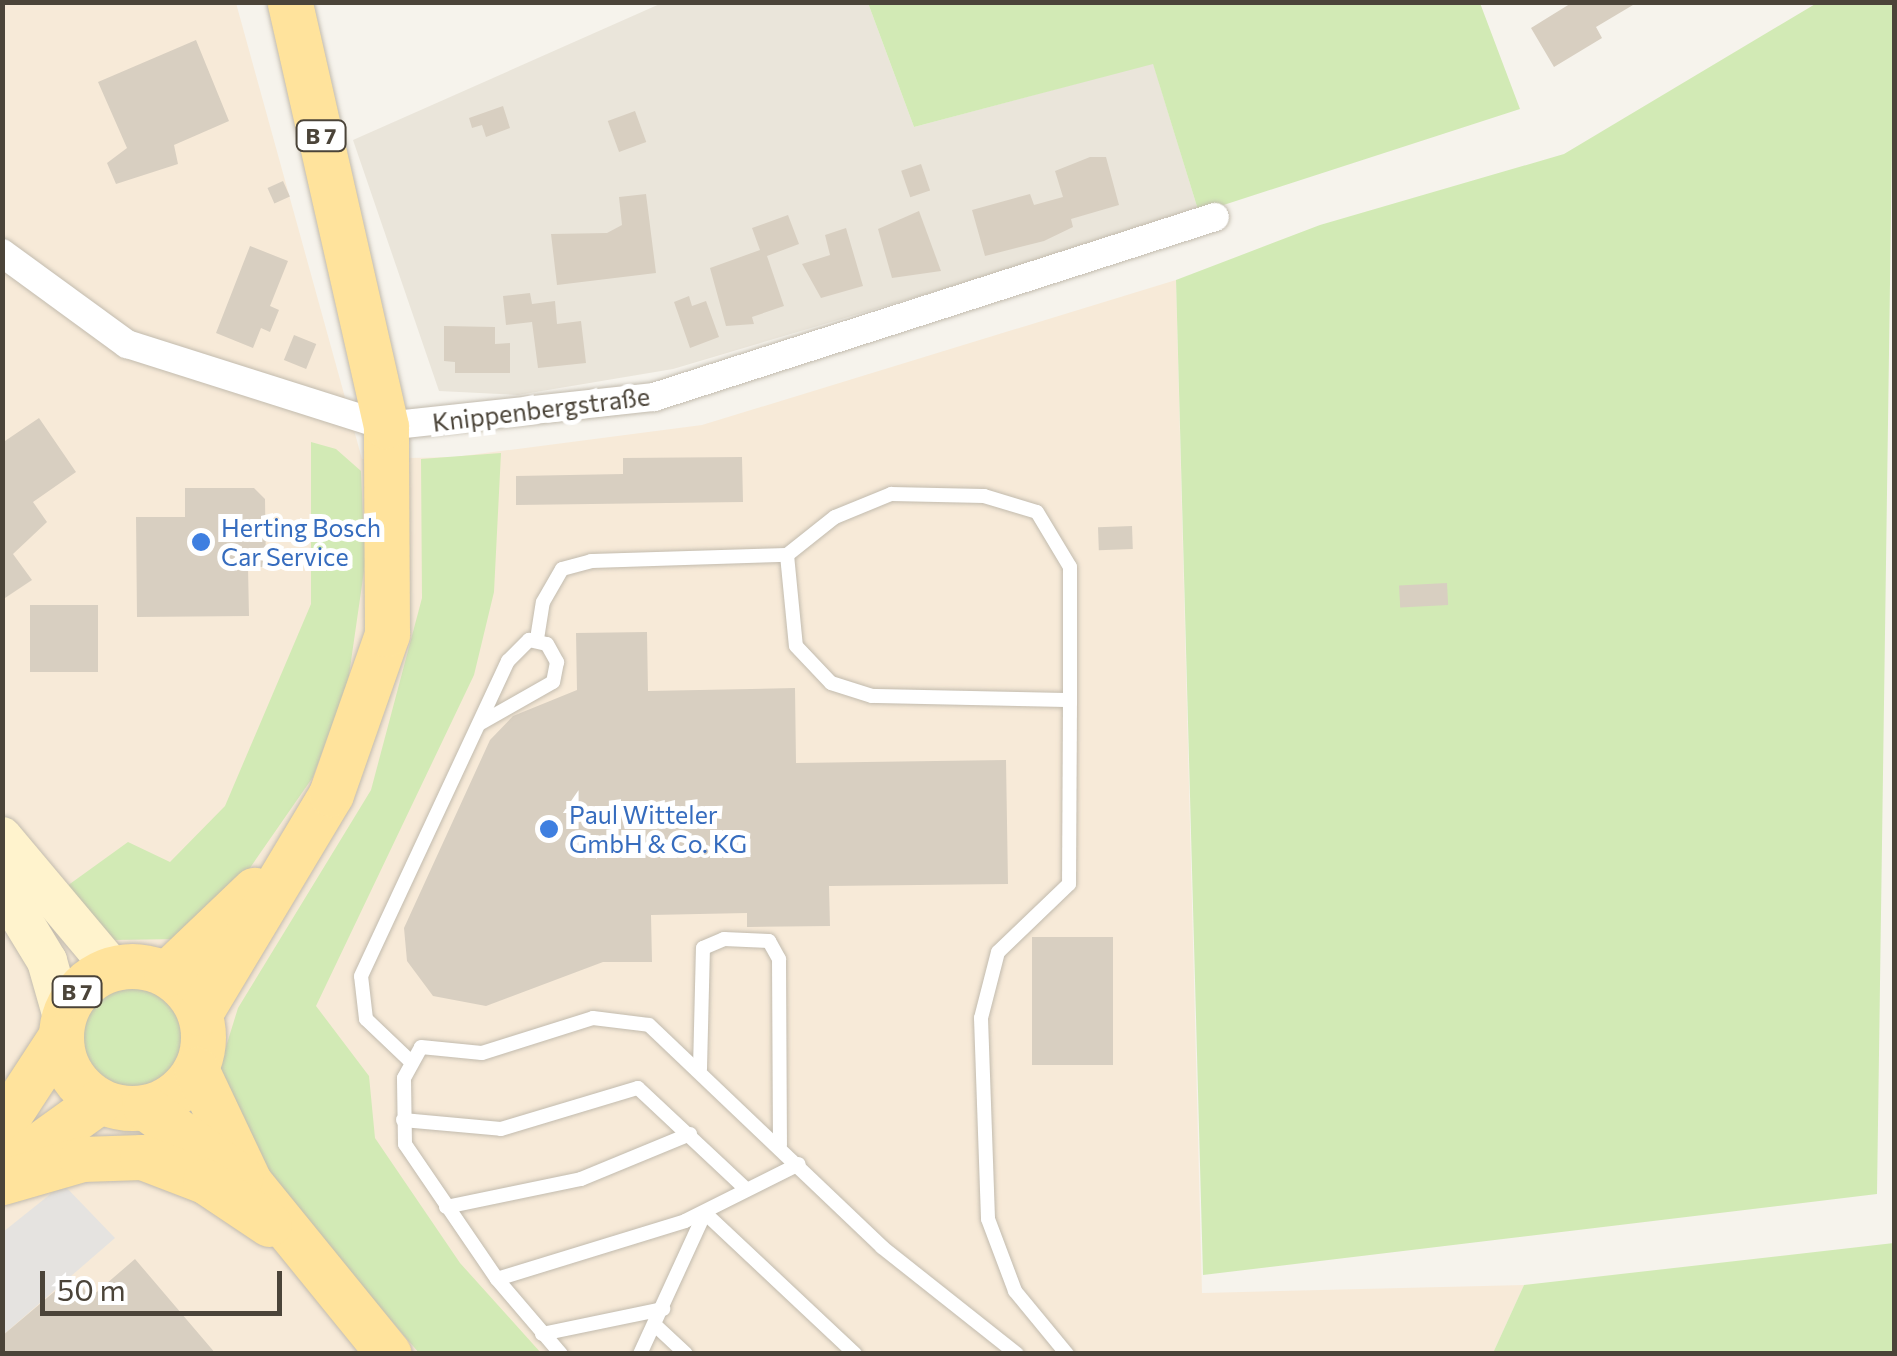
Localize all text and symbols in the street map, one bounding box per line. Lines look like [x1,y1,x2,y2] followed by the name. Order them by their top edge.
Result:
[294,119,348,153] road number: B 7
[431,381,651,437] street label: Knippenbergstraße
[221,513,381,572] place label: Herting Bosch Car Service
[190,531,212,553] marker: Herting Bosch Car Service
[569,800,747,859] place label: Paul Witteler GmbH & Co. KG
[538,818,560,840] marker: Paul Witteler GmbH & Co. KG
[50,975,104,1009] road number: B 7
[45,1251,288,1313] scale bar
[57,1270,126,1307] text: 50 m

